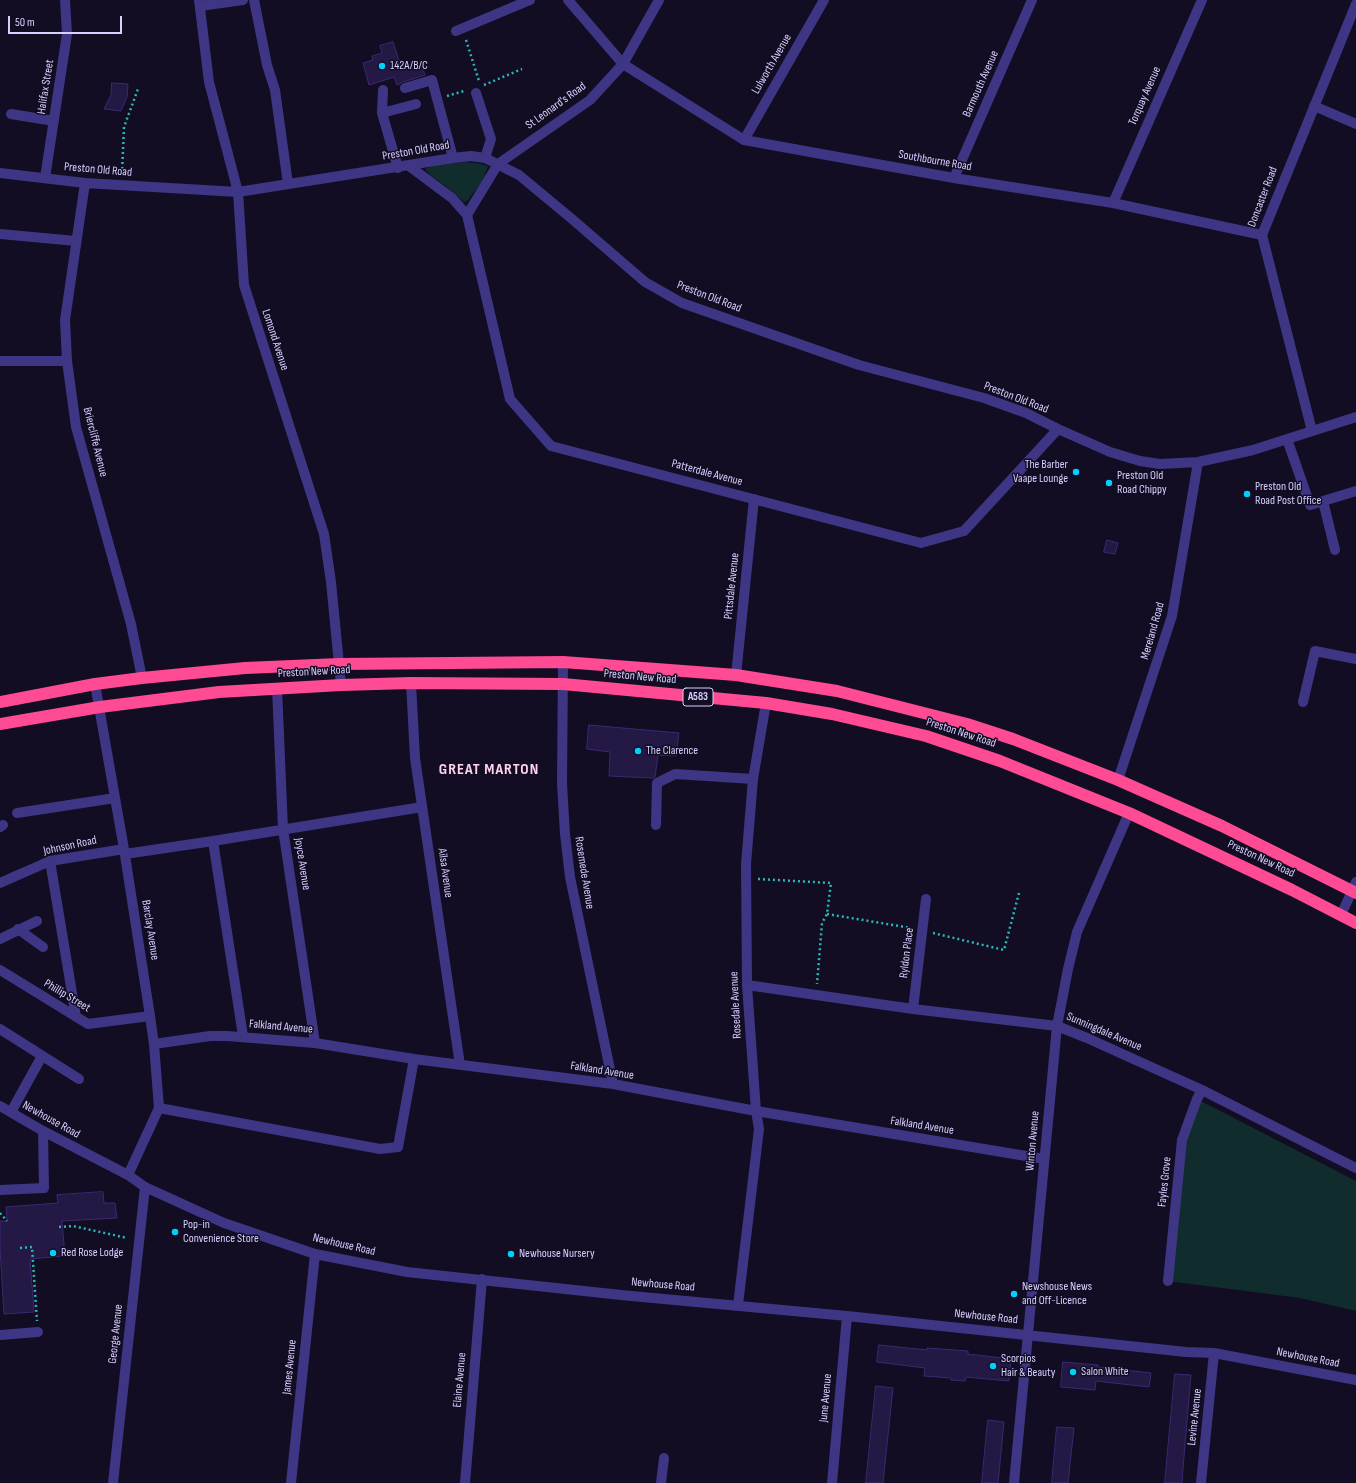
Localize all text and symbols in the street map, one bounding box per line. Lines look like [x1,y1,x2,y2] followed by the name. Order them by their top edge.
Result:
[10,8,124,34] scale bar
[15,15,35,30] text: 50 m
[749,31,795,97] street label: Lulworth Avenue
[960,49,1002,119] street label: Barmouth Avenue
[35,59,57,115] street label: Halifax Street
[390,59,428,73] place label: 142A/B/C
[377,61,387,71] marker: 142A/B/C
[1126,64,1164,128] street label: Torquay Avenue
[523,79,589,133] street label: St Leonard's Road
[381,138,451,164] street label: Preston Old Road
[897,147,973,175] street label: Southbourne Road
[63,160,133,180] street label: Preston Old Road
[1245,165,1281,229] street label: Doncaster Road
[675,278,743,316] street label: Preston Old Road
[258,308,292,372] street label: Lomond Avenue
[982,379,1050,417] street label: Preston Old Road
[79,406,111,478] street label: Briercliffe Avenue
[670,457,744,489] street label: Patterdale Avenue
[1013,458,1068,486] place label: The Barber Vaape Lounge
[1071,467,1081,477] marker: The Barber Vaape Lounge
[1117,469,1167,497] place label: Preston Old Road Chippy
[1104,478,1114,488] marker: Preston Old Road Chippy
[1255,480,1321,508] place label: Preston Old Road Post Office
[1242,489,1252,499] marker: Preston Old Road Post Office
[721,552,743,620] street label: Pittsdale Avenue
[1138,601,1168,661] street label: Mereland Road
[277,663,351,681] street label: Preston New Road
[603,667,677,687] street label: Preston New Road
[683,688,713,706] road number: A583
[924,715,998,751] street label: Preston New Road
[646,744,698,758] place label: The Clarence
[633,746,643,756] marker: The Clarence
[439,760,539,780] district label: GREAT MARTON
[42,833,98,859] street label: Johnson Road
[571,836,597,910] street label: Rosemede Avenue
[291,837,313,891] street label: Joyce Avenue
[1225,837,1297,881] street label: Preston New Road
[434,847,456,899] street label: Ailsa Avenue
[138,899,162,961] street label: Barclay Avenue
[897,927,917,979] street label: Ryldon Place
[727,971,745,1039] street label: Rosedale Avenue
[41,977,93,1015] street label: Phillip Street
[1064,1010,1144,1054] street label: Sunningdale Avenue
[248,1017,314,1037] street label: Falkland Avenue
[569,1059,635,1083] street label: Falkland Avenue
[20,1098,82,1142] street label: Newhouse Road
[1023,1110,1043,1172] street label: Winton Avenue
[889,1114,955,1138] street label: Falkland Avenue
[1155,1156,1175,1208] street label: Fayles Grove
[183,1218,259,1246] place label: Pop-in Convenience Store
[170,1227,180,1237] marker: Pop-in Convenience Store
[311,1231,377,1259] street label: Newhouse Road
[61,1246,123,1260] place label: Red Rose Lodge
[519,1247,595,1261] place label: Newhouse Nursery
[48,1248,58,1258] marker: Red Rose Lodge
[506,1249,516,1259] marker: Newhouse Nursery
[631,1275,695,1295] street label: Newhouse Road
[1022,1280,1092,1308] place label: Newshouse News and Off-Licence
[1009,1289,1019,1299] marker: Newshouse News and Off-Licence
[106,1304,126,1364] street label: George Avenue
[954,1307,1018,1327] street label: Newhouse Road
[280,1339,300,1395] street label: James Avenue
[1275,1345,1341,1371] street label: Newhouse Road
[450,1352,470,1408] street label: Elaine Avenue
[1001,1352,1055,1380] place label: Scorpios Hair & Beauty
[988,1361,998,1371] marker: Scorpios Hair & Beauty
[1081,1365,1129,1379] place label: Salon White
[1068,1367,1078,1377] marker: Salon White
[817,1373,835,1423] street label: June Avenue
[1185,1388,1205,1446] street label: Levine Avenue

